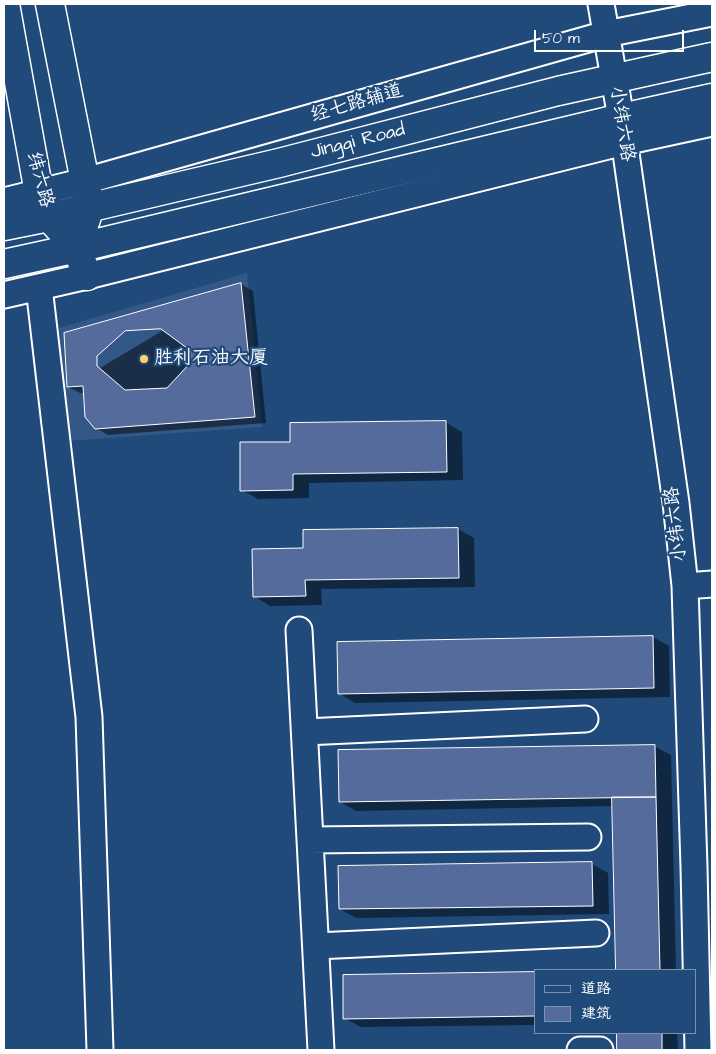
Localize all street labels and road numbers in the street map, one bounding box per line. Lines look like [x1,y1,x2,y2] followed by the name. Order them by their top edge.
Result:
[308,80,406,128] street label: 经七路辅道
[604,85,638,163] street label: 小纬六路
[309,119,407,165] street label: Jingqi Road
[21,150,57,210] street label: 纬六路
[661,485,693,563] street label: 小纬六路

